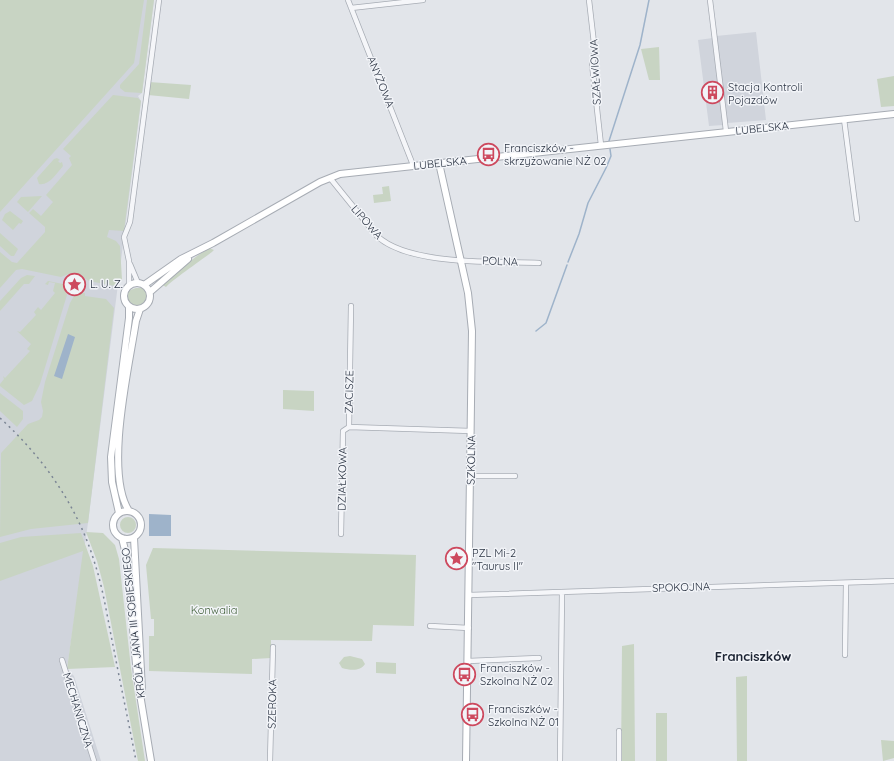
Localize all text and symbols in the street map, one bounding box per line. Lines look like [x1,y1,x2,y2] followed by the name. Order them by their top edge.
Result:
[586,39,604,105] street label: SZAŁWIOWA
[364,54,398,110] street label: ANYŻOWA
[700,80,726,106] building icon: Stacja Kontroli Pojazdów
[728,80,802,107] place label: Stacja Kontroli Pojazdów
[735,118,789,138] street label: LUBELSKA
[476,141,502,167] bus stop icon: Franciszków - skrzyżowanie NŻ 02
[504,141,606,168] place label: Franciszków - skrzyżowanie NŻ 02
[413,153,467,173] street label: LUBELSKA
[348,202,386,242] street label: LIPOWA
[482,253,518,269] street label: POLNA
[61,271,87,297] place icon: L. U. Z.
[90,277,123,291] place label: L. U. Z.
[342,370,356,414] street label: ZACISZE
[464,435,478,485] street label: SZKOLNA
[334,447,350,511] street label: DZIAŁKOWA
[444,546,470,572] place icon: PZL Mi-2 "Taurus II"
[472,546,523,573] place label: PZL Mi-2 "Taurus II"
[118,547,148,699] street label: KRÓLA JANA III SOBIESKIEGO
[652,579,710,595] street label: SPOKOJNA
[191,603,237,617] park label: Konwalia
[715,648,791,664] district label: Franciszków
[452,661,478,687] bus stop icon: Franciszków - Szkolna NŻ 02
[480,661,553,688] place label: Franciszków - Szkolna NŻ 02
[60,671,96,749] street label: MECHANICZNA
[265,679,279,729] street label: SZEROKA
[459,702,485,728] bus stop icon: Franciszków - Szkolna NŻ 01
[488,702,559,729] place label: Franciszków - Szkolna NŻ 01

